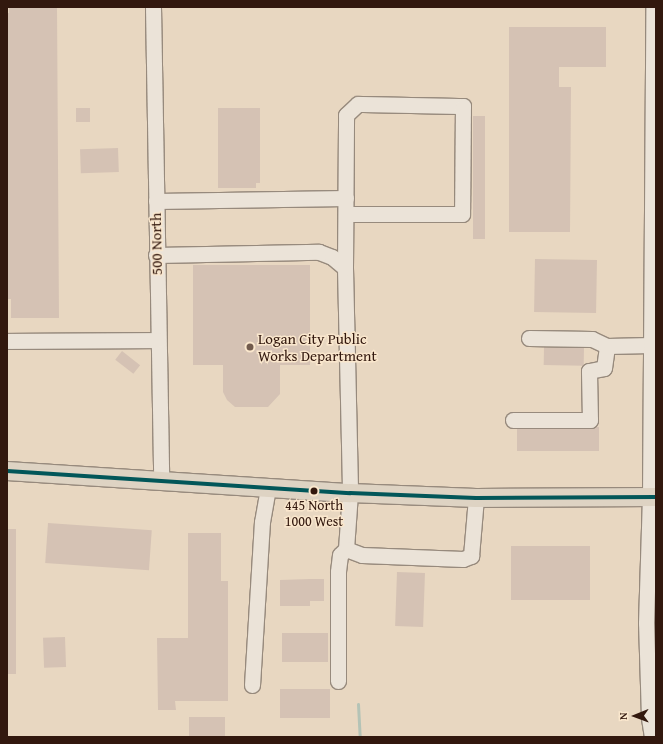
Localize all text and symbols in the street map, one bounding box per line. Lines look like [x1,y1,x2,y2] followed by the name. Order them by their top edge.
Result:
[146,213,166,275] street label: 500 North
[258,329,377,364] place label: Logan City Public Works Department
[245,342,255,352] marker: Logan City Public Works Department
[309,486,319,496] marker: 445 North 1000 West
[285,497,343,530] place label: 445 North 1000 West
[615,696,655,736] north arrow
[615,712,631,720] text: N

